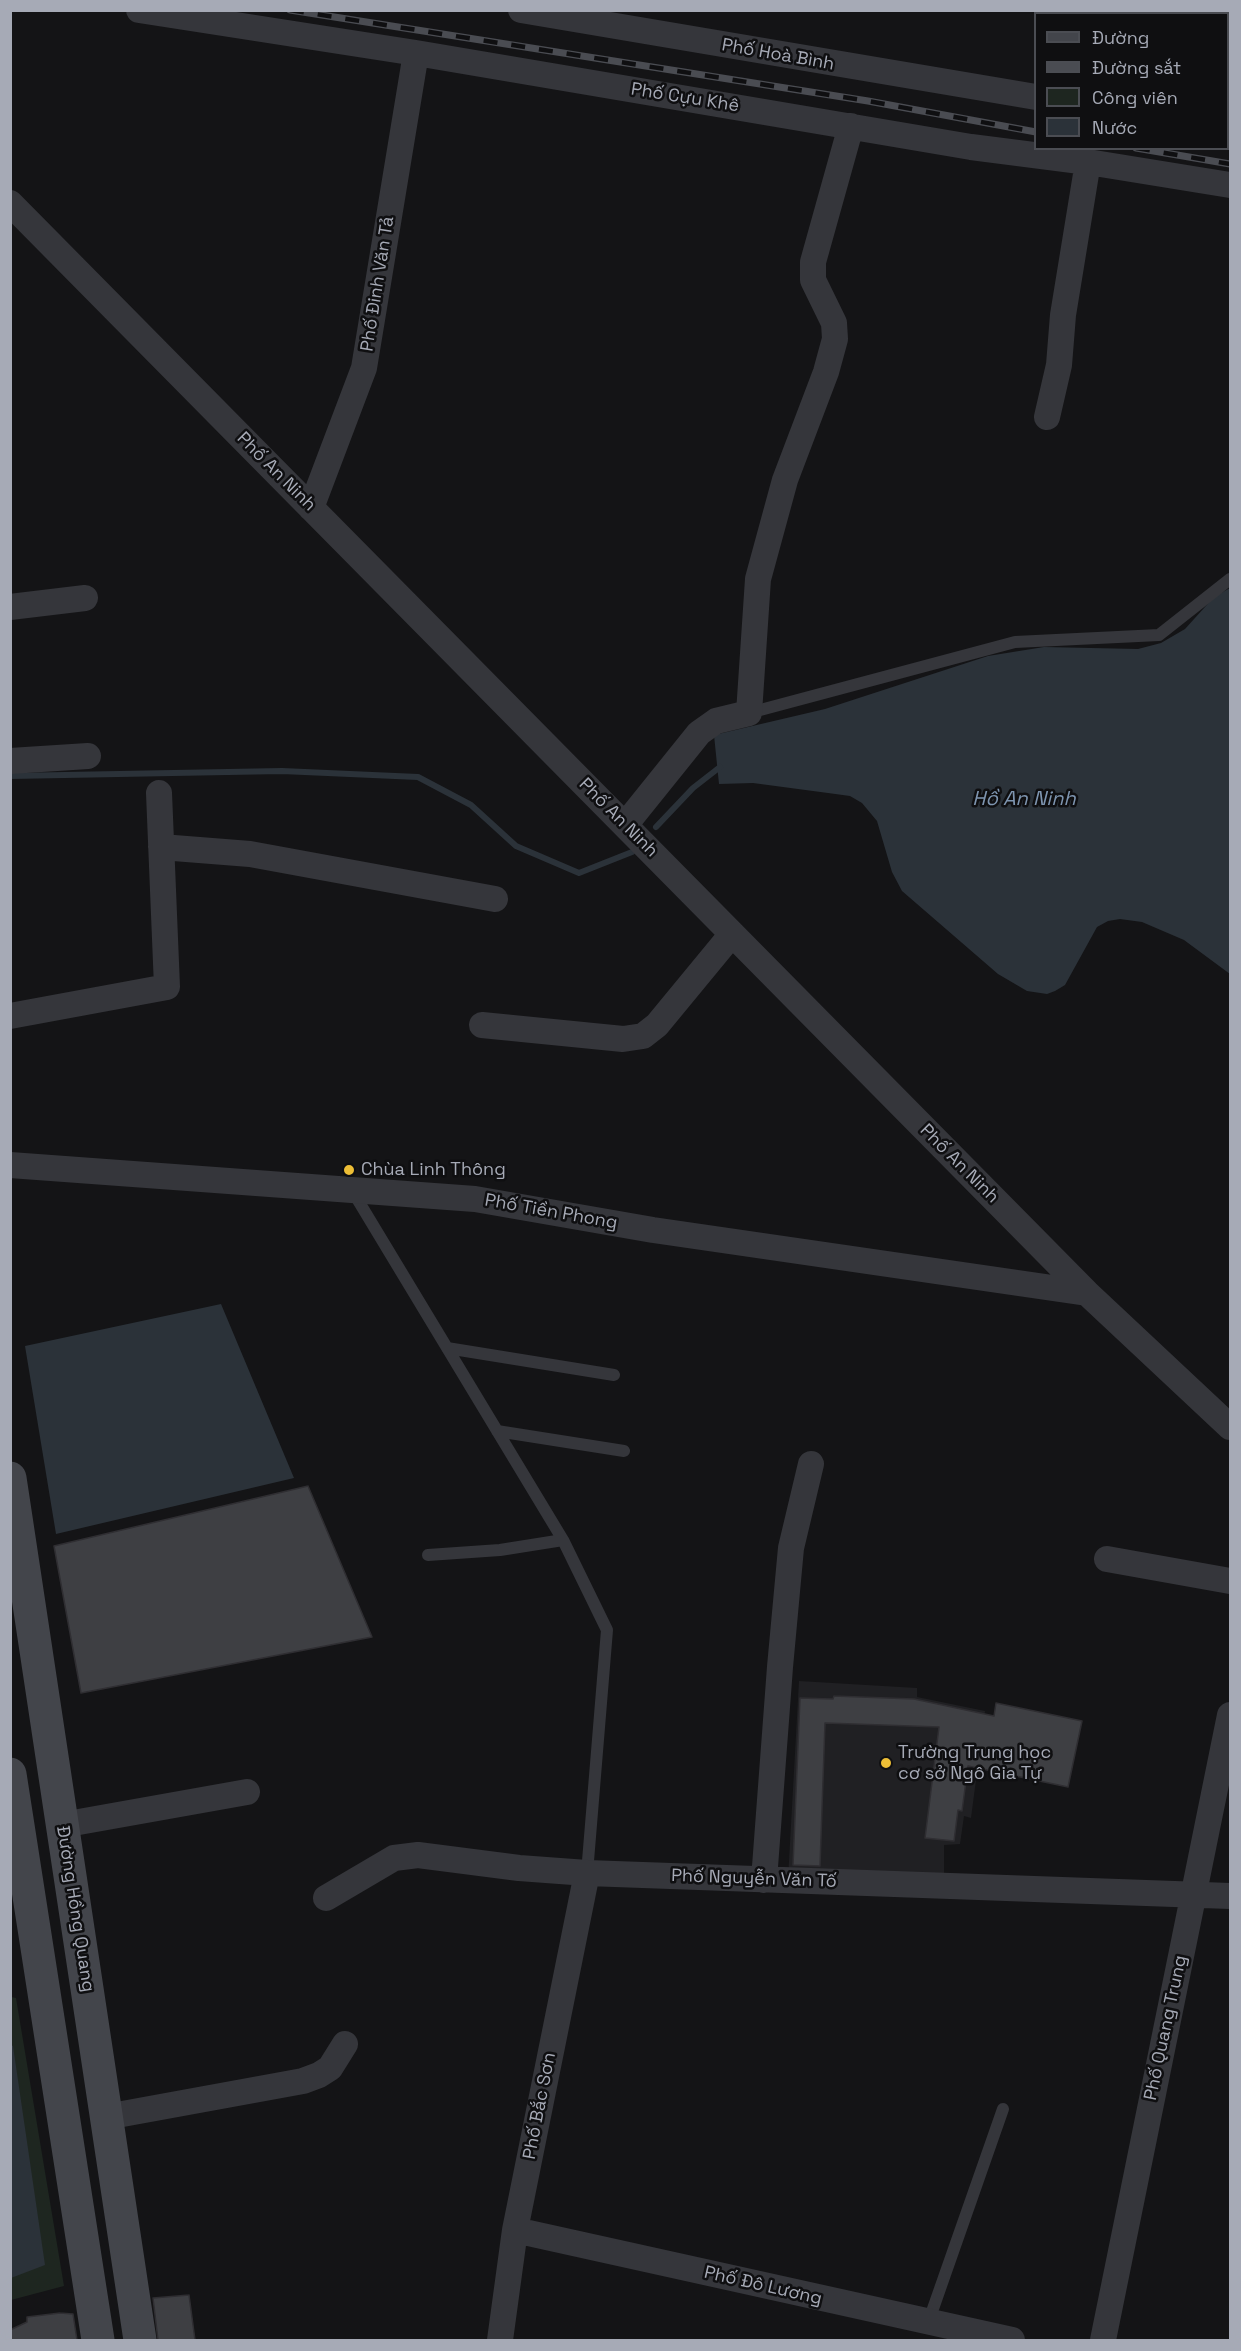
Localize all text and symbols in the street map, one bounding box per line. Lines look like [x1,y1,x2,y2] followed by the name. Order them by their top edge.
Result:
[1034,12,1229,150] legend
[1092,26,1149,49] text: Đường
[720,34,836,76] street label: Phố Hoà Bình
[1092,56,1181,79] text: Đường sắt
[629,79,741,117] street label: Phố Cựu Khê
[1092,86,1178,109] text: Công viên
[1092,116,1137,139] text: Nước
[357,215,399,353] street label: Phố Đinh Văn Tả
[232,428,320,516] street label: Phố An Ninh
[574,774,662,862] street label: Phố An Ninh
[972,788,1076,812] water label: Hồ An Ninh
[915,1120,1003,1208] street label: Phố An Ninh
[361,1159,506,1181] place label: Chùa Linh Thông
[342,1163,356,1177] marker: Chùa Linh Thông
[483,1190,619,1234] street label: Phố Tiền Phong
[898,1742,1051,1784] place label: Trường Trung học cơ sở Ngô Gia Tự
[879,1756,893,1770] marker: Trường Trung học cơ sở Ngô Gia Tự
[51,1824,99,1994] street label: Đường Hồng Quang
[671,1865,837,1893] street label: Phố Nguyễn Văn Tố
[1140,1953,1192,2103] street label: Phố Quang Trung
[519,2051,561,2161] street label: Phố Bắc Sơn
[702,2262,824,2310] street label: Phố Đô Lương

